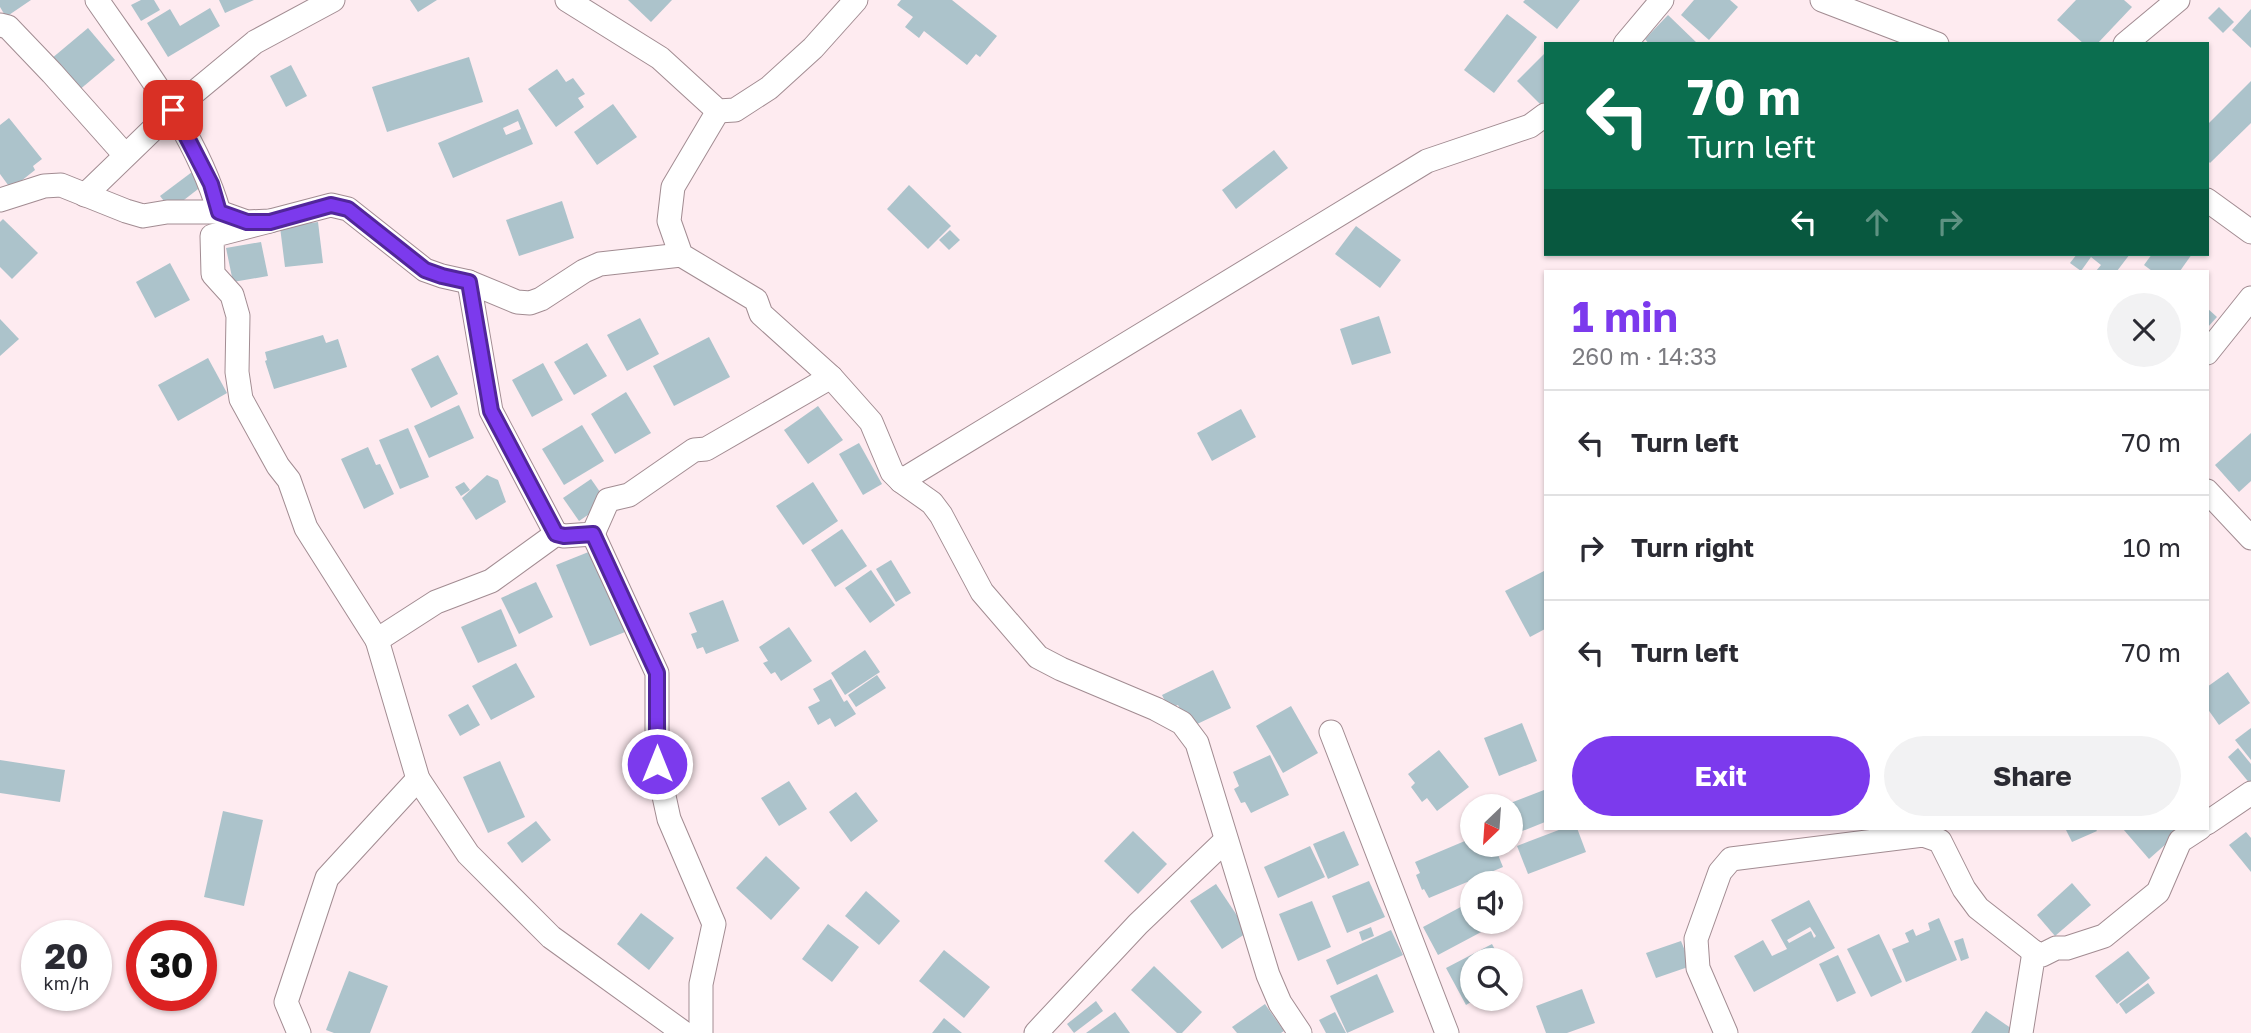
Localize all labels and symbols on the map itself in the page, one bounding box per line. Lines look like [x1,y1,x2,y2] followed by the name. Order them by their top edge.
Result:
[143,80,203,140] pin
[620,727,694,801] position arrow
[1460,794,1522,858] north arrow
[126,920,217,1011] speed limit sign: 30

